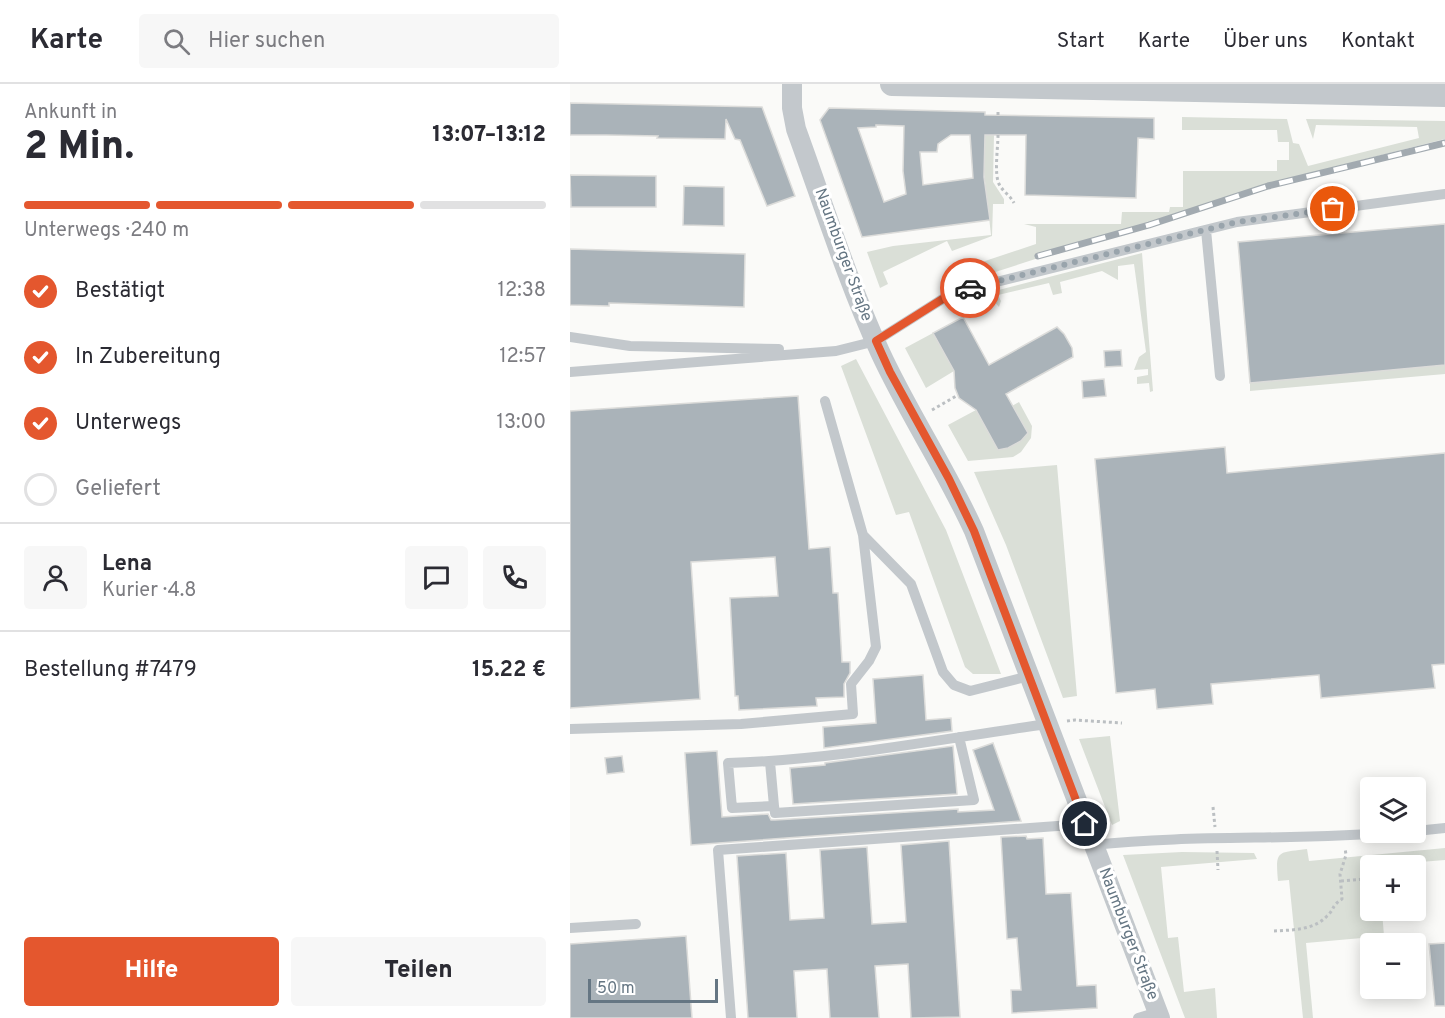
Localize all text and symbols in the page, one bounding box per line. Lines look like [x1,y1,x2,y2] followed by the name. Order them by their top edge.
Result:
[139,14,559,68] search box
[30,23,103,59] text: Karte
[160,25,193,58] icon: search
[208,28,325,55] text: Hier suchen
[1057,28,1105,55] text: Start
[1138,28,1190,55] text: Karte
[1223,28,1308,55] text: Über uns
[1341,28,1415,55] text: Kontakt
[24,100,117,126] text: Ankunft in
[432,122,546,149] text: 13:07–13:12
[24,124,134,173] text: 2 Min.
[1307,183,1358,234] pin
[810,186,876,324] street label: Naumburger Straße
[1316,192,1349,225] icon: bag
[24,218,189,244] text: Unterwegs · 240 m
[940,258,1000,318] courier
[954,272,987,305] icon: car
[24,275,57,308] icon: check
[75,278,165,305] text: Bestätigt
[498,278,546,304] text: 12:38
[24,341,57,374] icon: check
[75,344,221,371] text: In Zubereitung
[499,344,546,370] text: 12:57
[24,407,57,440] icon: check
[75,410,181,437] text: Unterwegs
[496,410,546,436] text: 13:00
[75,476,161,503] text: Geliefert
[24,546,87,609] button: person
[405,546,468,609] button: chat
[483,546,546,609] button: phone
[102,551,152,578] text: Lena
[102,578,197,604] text: Kurier · 4.8
[24,657,197,684] text: Bestellung #7479
[472,657,546,684] text: 15.22 €
[1360,777,1426,999] map controls
[1360,777,1426,843] button: layers
[1059,798,1110,849] pin
[1068,807,1101,840] icon: home
[1360,855,1426,921] button: +
[1094,865,1162,1003] street label: Naumburger Straße
[1360,933,1426,999] button: −
[24,937,279,1006] button: Hilfe
[291,937,546,1006] button: Teilen
[588,976,718,1004] scale bar
[597,979,635,999] text: 50 m

